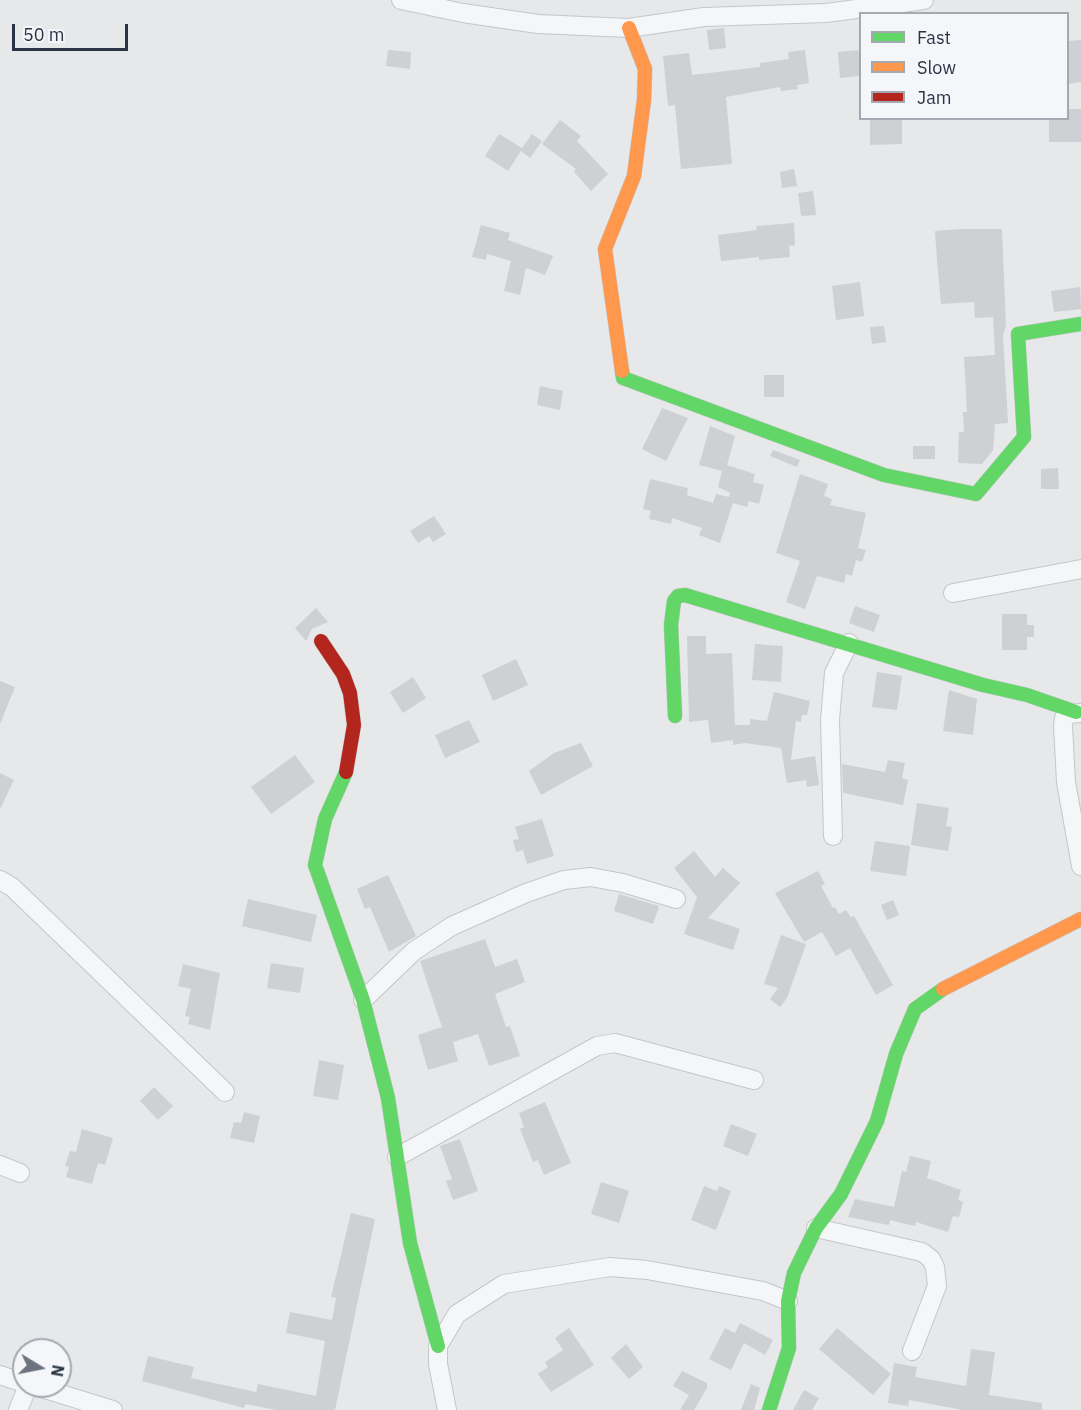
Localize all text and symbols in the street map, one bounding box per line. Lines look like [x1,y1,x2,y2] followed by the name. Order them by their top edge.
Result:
[15,12,130,50] scale bar
[859,12,1069,120] legend
[23,23,65,46] text: 50 m
[917,26,951,49] text: Fast
[917,56,956,79] text: Slow
[917,86,952,109] text: Jam
[12,1338,72,1398] north arrow
[47,1363,69,1378] text: N

